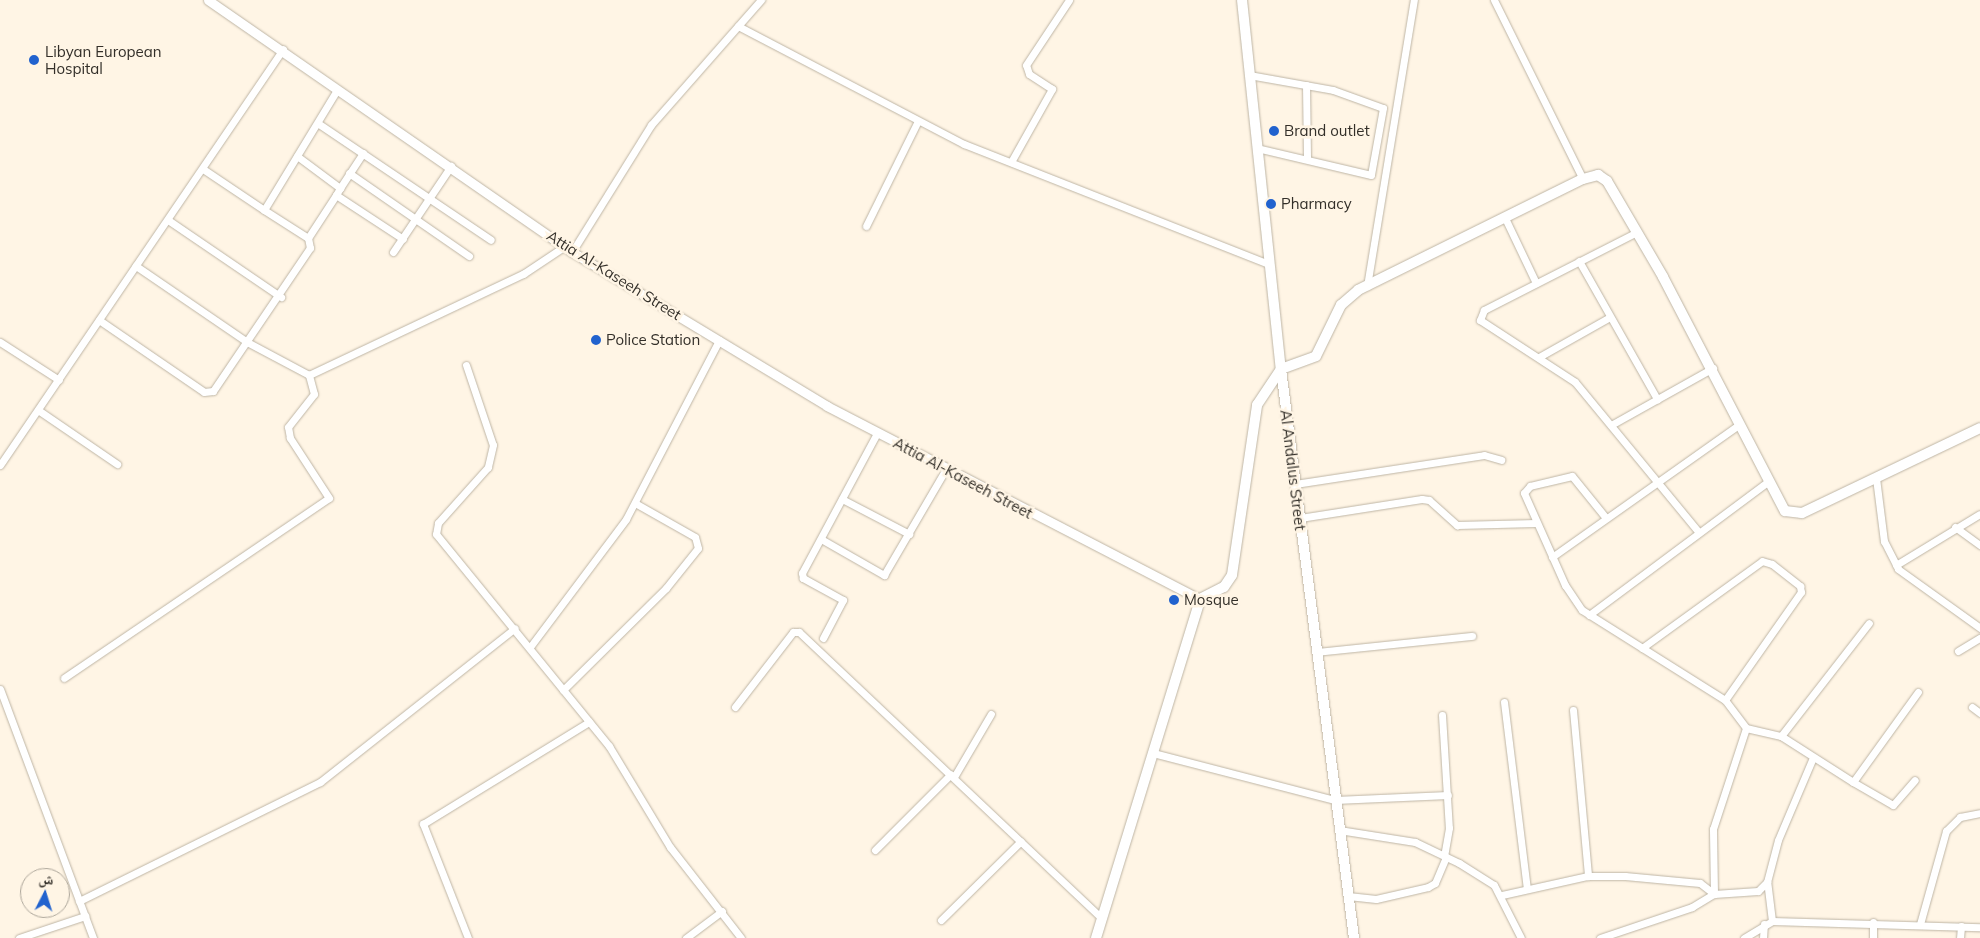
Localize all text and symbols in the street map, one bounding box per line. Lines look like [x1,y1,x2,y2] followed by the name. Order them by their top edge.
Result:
[45,42,161,77] place label: Libyan European Hospital
[27,53,41,67] marker: Libyan European Hospital
[1284,122,1370,140] place label: Brand outlet
[1268,125,1280,137] marker: Brand outlet
[1281,195,1352,213] place label: Pharmacy
[1265,198,1277,210] marker: Pharmacy
[543,226,685,324] street label: Attia Al-Kaseeh Street
[606,331,700,349] place label: Police Station
[590,334,602,346] marker: Police Station
[1277,409,1309,531] street label: Al Andalus Street
[890,434,1036,522] street label: Attia Al-Kaseeh Street
[1184,591,1239,609] place label: Mosque
[1168,594,1180,606] marker: Mosque
[20,868,70,918] north arrow
[38,869,54,889] text: ش

